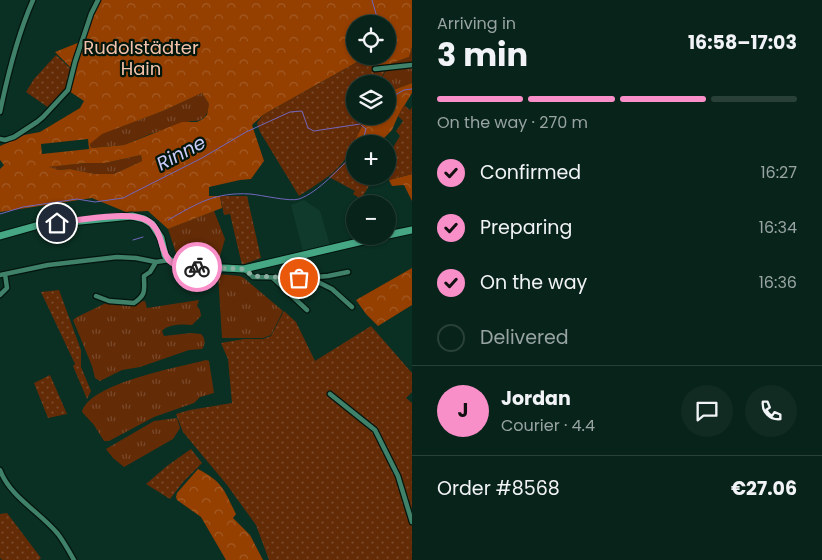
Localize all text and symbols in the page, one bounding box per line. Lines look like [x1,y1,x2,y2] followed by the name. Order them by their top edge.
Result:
[437,12,516,35] text: Arriving in
[346,15,396,245] map controls
[346,15,396,65] button: locate
[688,29,797,56] text: 16:58–17:03
[437,32,528,77] text: 3 min
[83,35,199,81] park label: Rudolstädter Hain
[346,75,396,125] button: layers
[437,111,588,134] text: On the way · 270 m
[152,129,211,177] water label: Rinne
[346,135,396,185] button: +
[437,159,465,187] icon: check
[480,159,581,186] text: Confirmed
[760,161,797,184] text: 16:27
[346,195,396,245] button: −
[36,202,78,244] pin
[43,209,71,237] icon: home
[437,214,465,242] icon: check
[480,214,572,241] text: Preparing
[759,216,797,239] text: 16:34
[172,242,222,292] courier
[183,253,211,281] icon: bike
[278,257,320,299] pin
[285,264,313,292] icon: bag
[437,269,465,297] icon: check
[480,269,587,296] text: On the way
[759,271,797,294] text: 16:36
[480,324,569,351] text: Delivered
[501,385,571,412] text: Jordan
[681,385,733,437] button: chat
[745,385,797,437] button: phone
[458,397,468,424] text: J
[501,414,595,437] text: Courier · 4.4
[437,475,560,502] text: Order #8568
[731,475,797,502] text: €27.06

